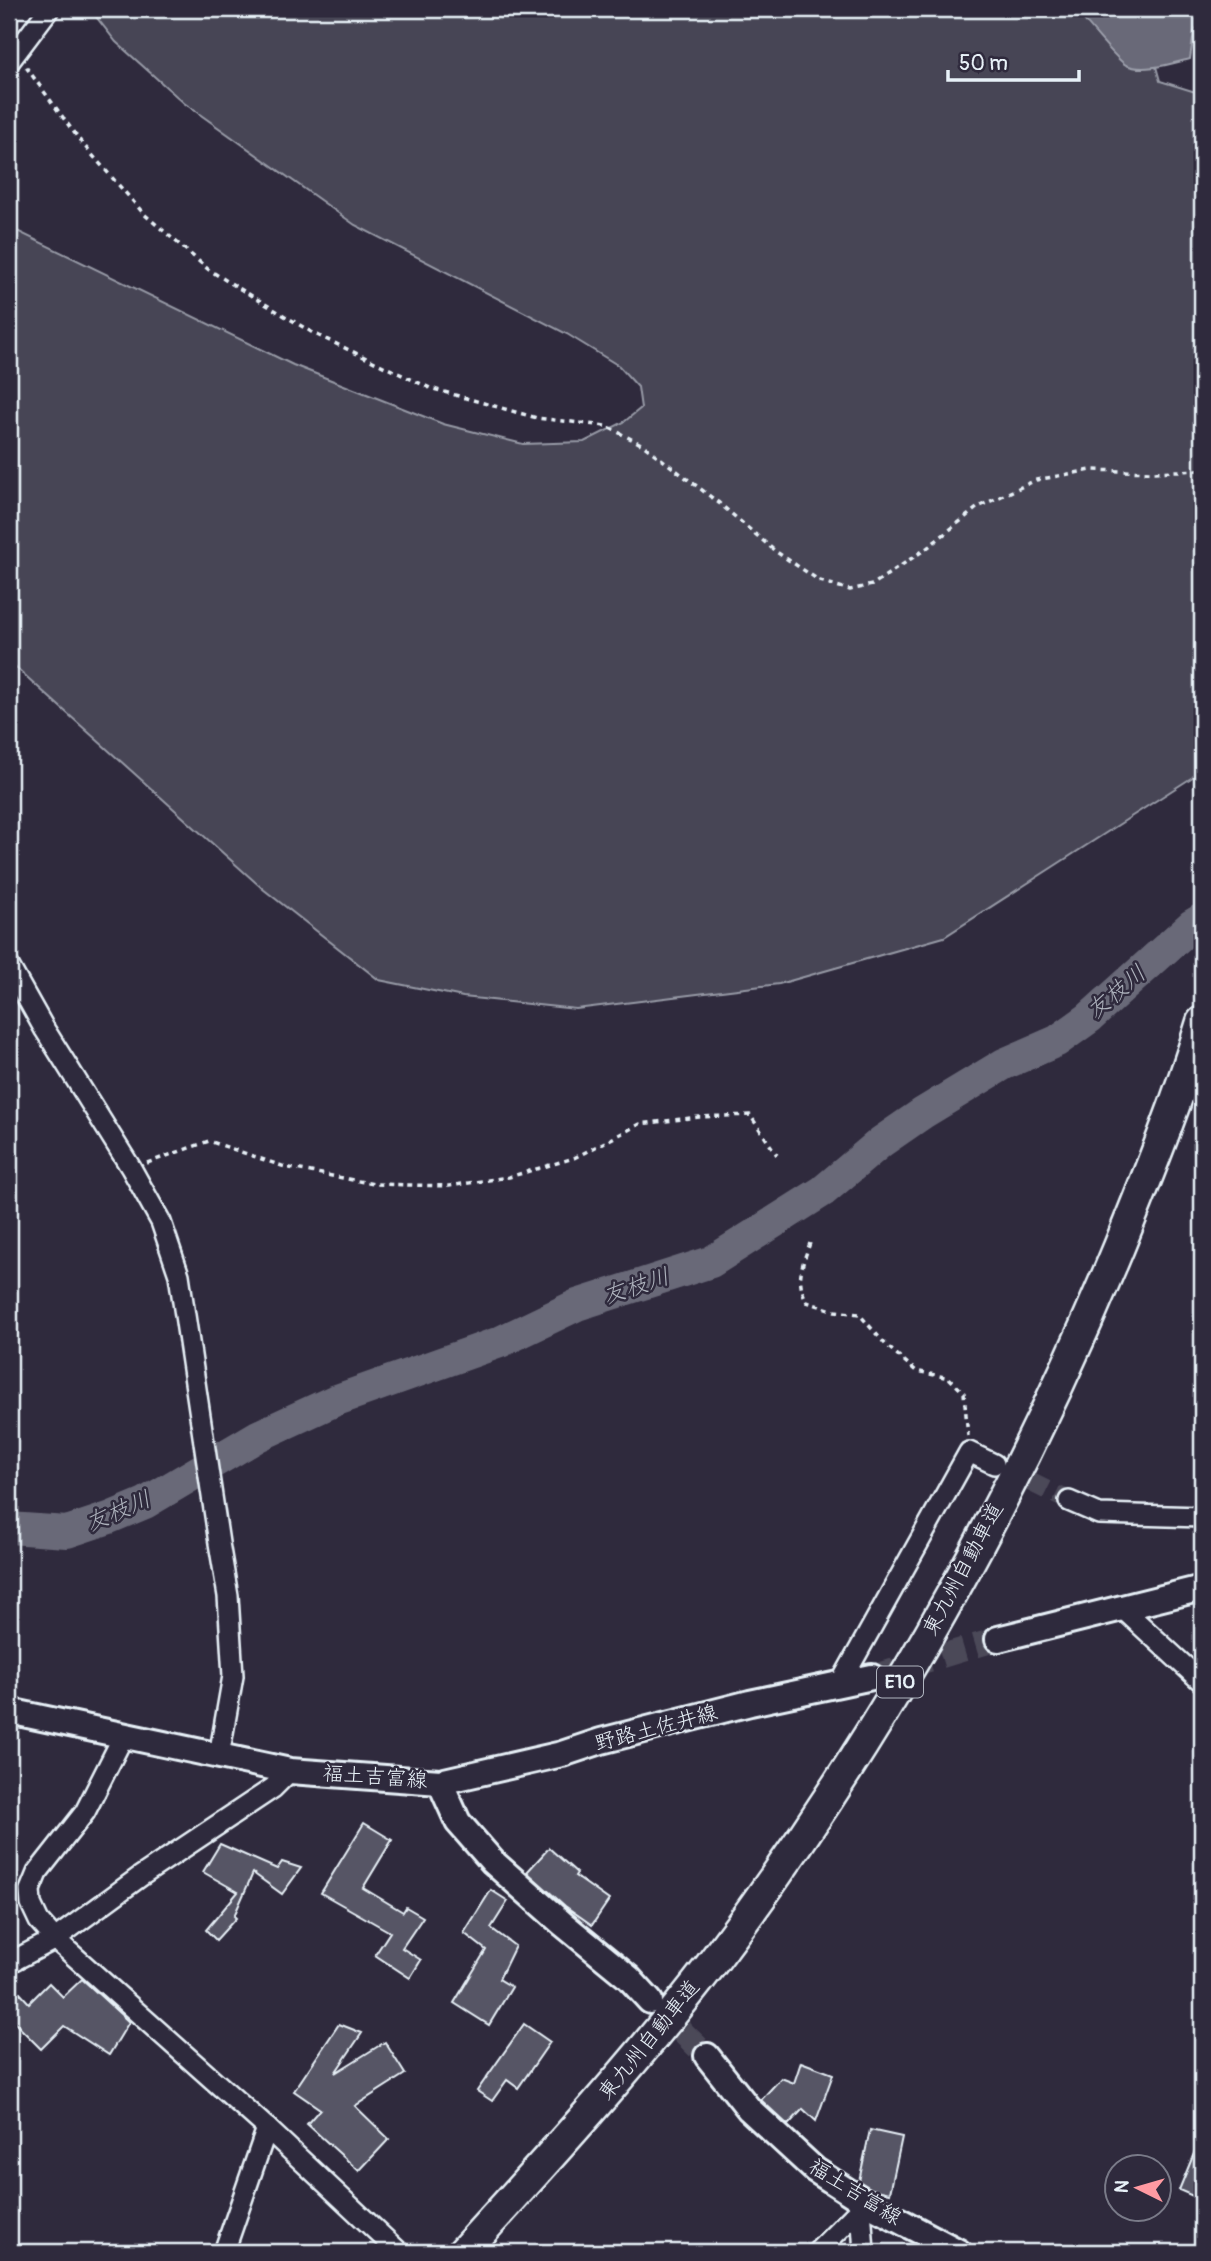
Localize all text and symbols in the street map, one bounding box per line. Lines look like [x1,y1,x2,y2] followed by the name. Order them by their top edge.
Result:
[948,38,1080,82] scale bar
[959,50,1008,77] text: 50 m
[1080,959,1152,1025] water label: 友枝川
[599,1262,673,1310] water label: 友枝川
[81,1484,155,1538] water label: 友枝川
[917,1498,1009,1640] street label: 東九州自動車道
[877,1666,923,1698] road number: E10
[592,1699,720,1757] street label: 野路土佐井線
[322,1760,428,1794] street label: 福土吉富線
[592,1974,706,2106] street label: 東九州自動車道
[1102,2152,1172,2222] north arrow
[803,2153,907,2231] street label: 福土吉富線
[1110,2179,1135,2194] text: N

